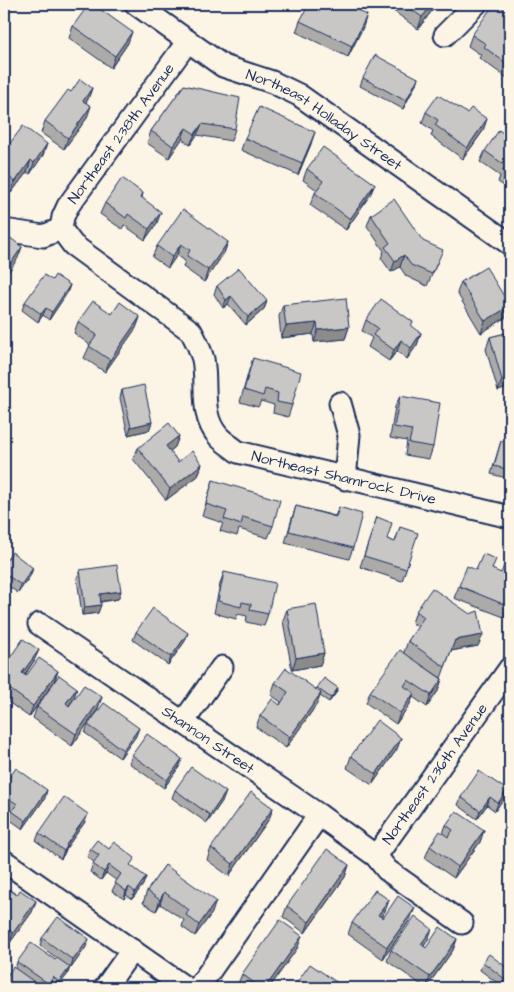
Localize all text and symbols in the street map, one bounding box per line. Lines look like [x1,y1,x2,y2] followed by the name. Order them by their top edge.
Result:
[63,59,179,208] street label: Northeast 238th Avenue
[243,64,406,176] street label: Northeast Holladay Street
[249,446,438,510] street label: Northeast Shamrock Drive
[377,699,493,849] street label: Northeast 236th Avenue
[158,701,259,779] street label: Shannon Street

